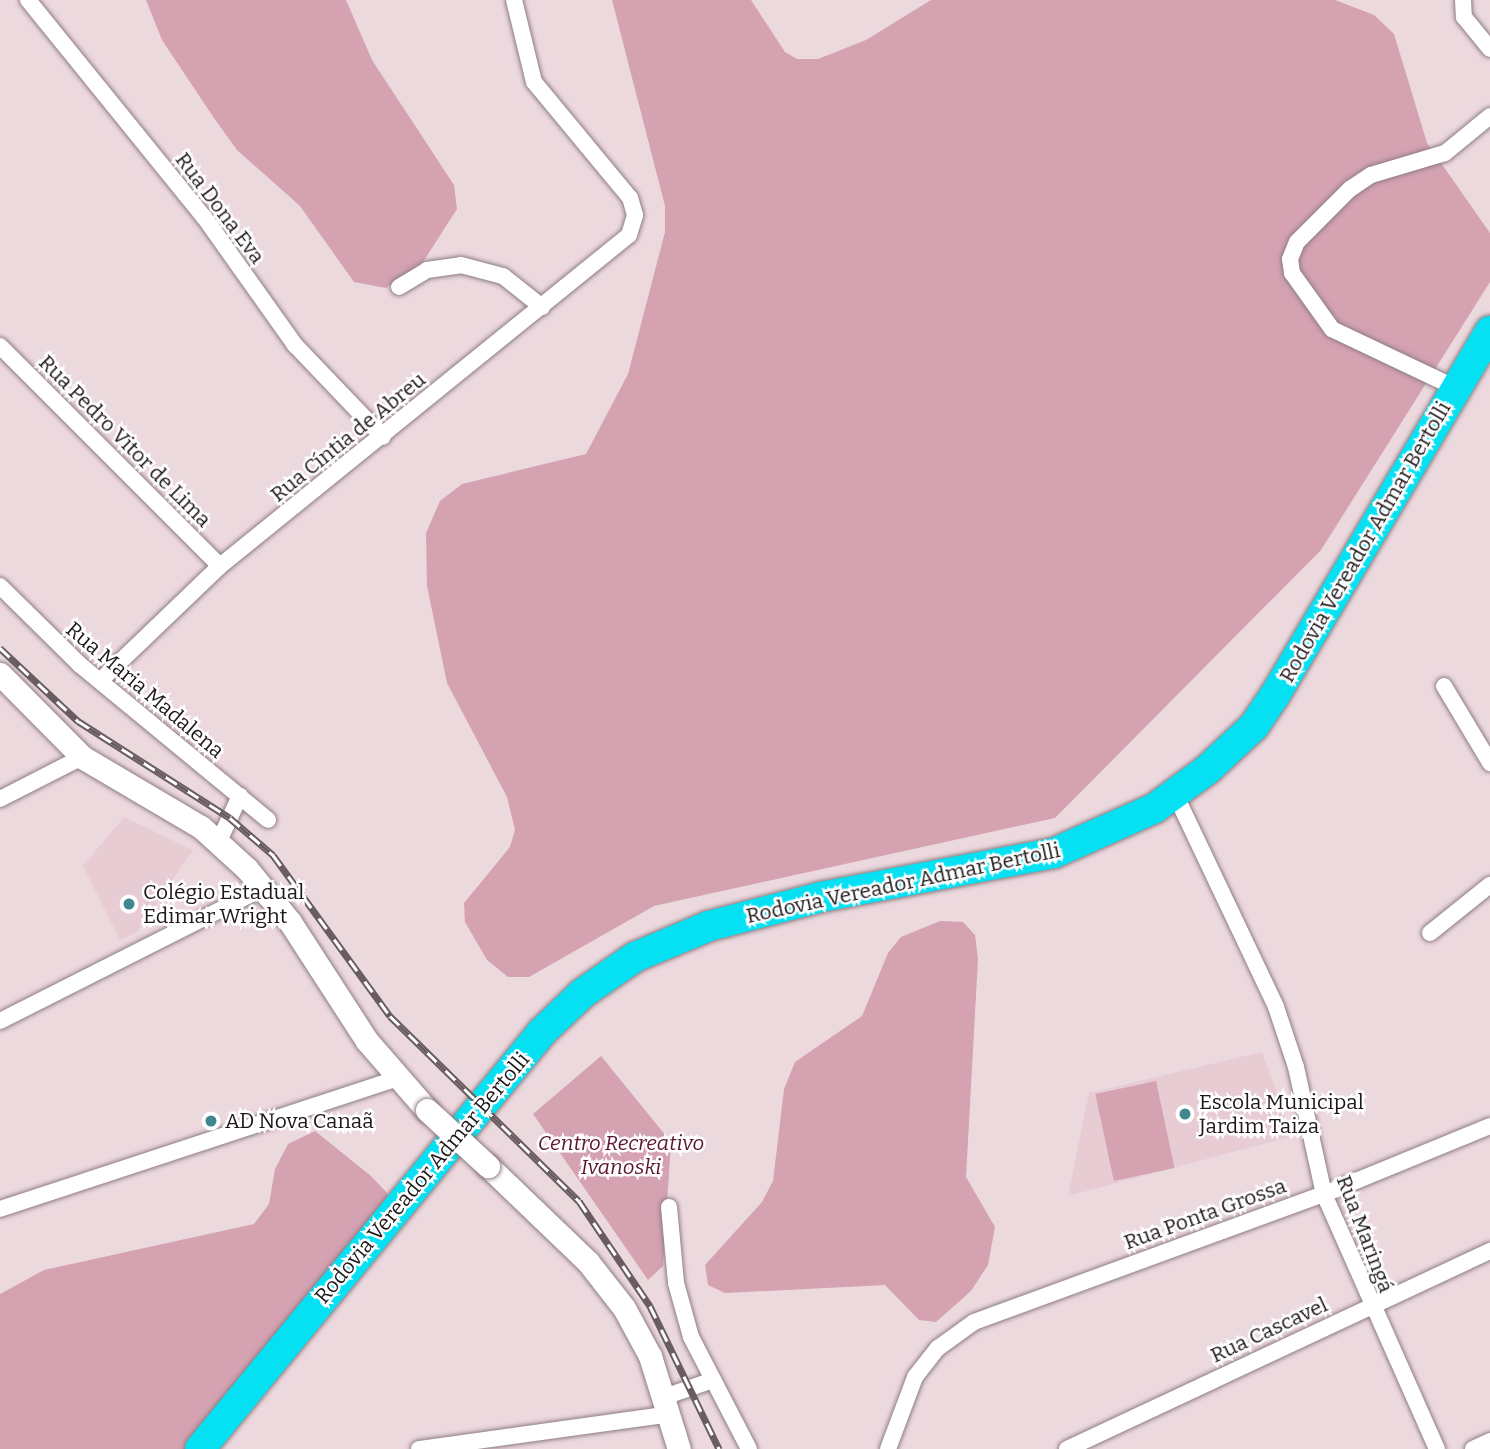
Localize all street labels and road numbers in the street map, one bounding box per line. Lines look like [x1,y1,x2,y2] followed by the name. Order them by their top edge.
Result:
[170,147,270,269] street label: Rua Dona Eva
[34,350,216,532] street label: Rua Pedro Vitor de Lima
[265,367,431,507] street label: Rua Cíntia de Abreu
[1274,397,1456,687] street label: Rodovia Vereador Admar Bertolli
[61,617,229,763] street label: Rua Maria Madalena
[744,837,1062,929] street label: Rodovia Vereador Admar Bertolli
[309,1047,535,1309] street label: Rodovia Vereador Admar Bertolli
[1331,1172,1399,1296] street label: Rua Maringá
[1120,1173,1290,1255] street label: Rua Ponta Grossa
[1206,1292,1332,1368] street label: Rua Cascavel

